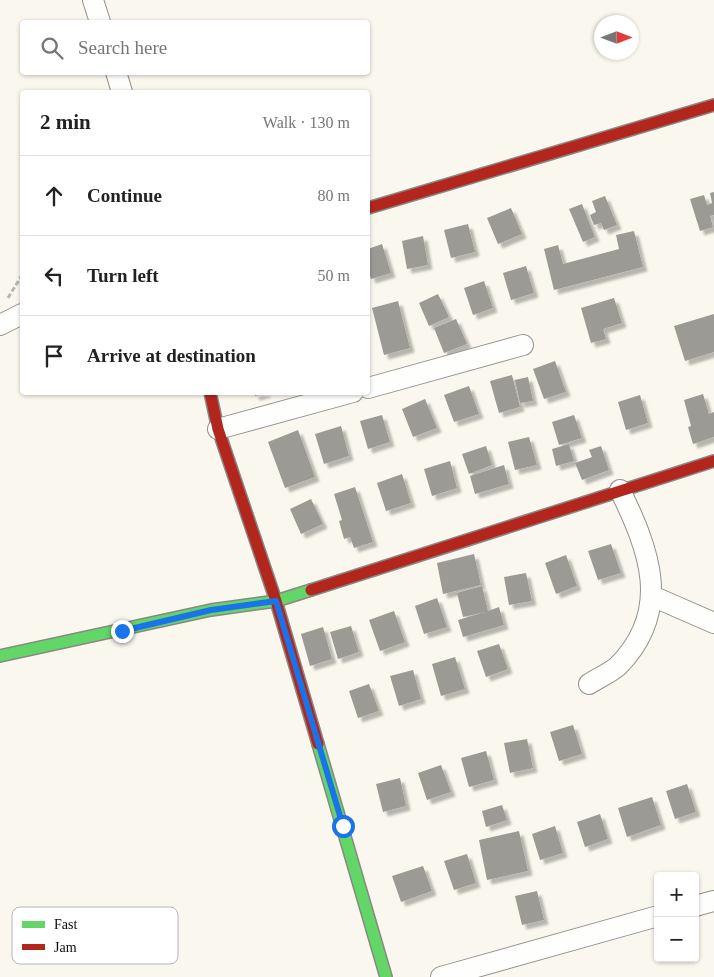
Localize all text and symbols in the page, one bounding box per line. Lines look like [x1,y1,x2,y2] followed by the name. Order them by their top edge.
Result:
[594,15,639,60] north arrow
[20,20,370,75] search box
[38,34,66,62] icon: search
[78,37,167,58] text: Search here
[40,110,91,134] text: 2 min
[263,114,350,131] text: Walk · 130 m
[40,182,68,210] icon: ahead
[87,185,162,206] text: Continue
[318,187,350,204] text: 80 m
[40,262,68,290] icon: left
[87,265,159,286] text: Turn left
[318,267,350,284] text: 50 m
[40,342,68,370] icon: arrive
[87,345,256,366] text: Arrive at destination
[111,620,134,643] route end
[332,815,355,838] route start
[654,872,699,962] map controls
[654,872,699,917] button: +
[12,907,178,964] legend
[54,917,77,932] text: Fast
[654,917,699,962] button: −
[54,940,77,955] text: Jam

